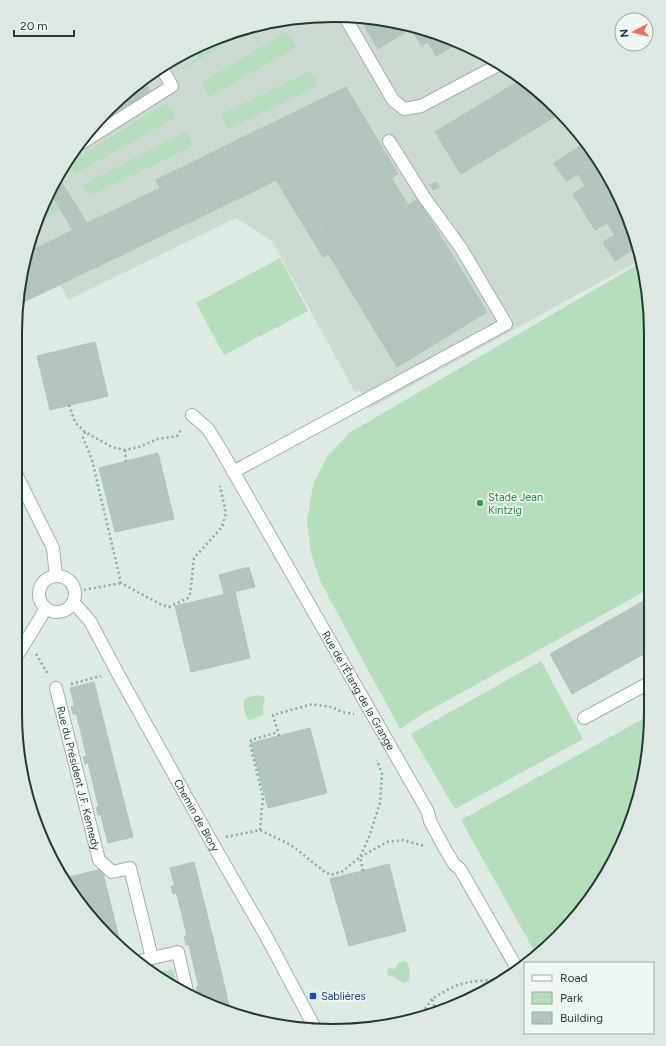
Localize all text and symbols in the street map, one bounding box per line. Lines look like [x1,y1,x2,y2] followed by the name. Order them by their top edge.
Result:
[14,12,74,38] scale bar
[614,12,654,52] north arrow
[20,19,48,33] text: 20 m
[618,28,632,38] text: N
[488,491,543,517] place label: Stade Jean Kintzig
[475,498,485,508] marker: Stade Jean Kintzig
[319,629,397,753] street label: Rue de l'Étang de la Grange
[54,705,102,852] street label: Rue du Président J.F. Kennedy
[171,777,222,854] street label: Chemin de Blory
[524,962,654,1034] legend
[560,971,588,985] text: Road
[321,990,366,1003] place label: Sablières
[308,991,318,1001] marker: Sablières
[560,991,583,1005] text: Park
[560,1011,603,1025] text: Building

